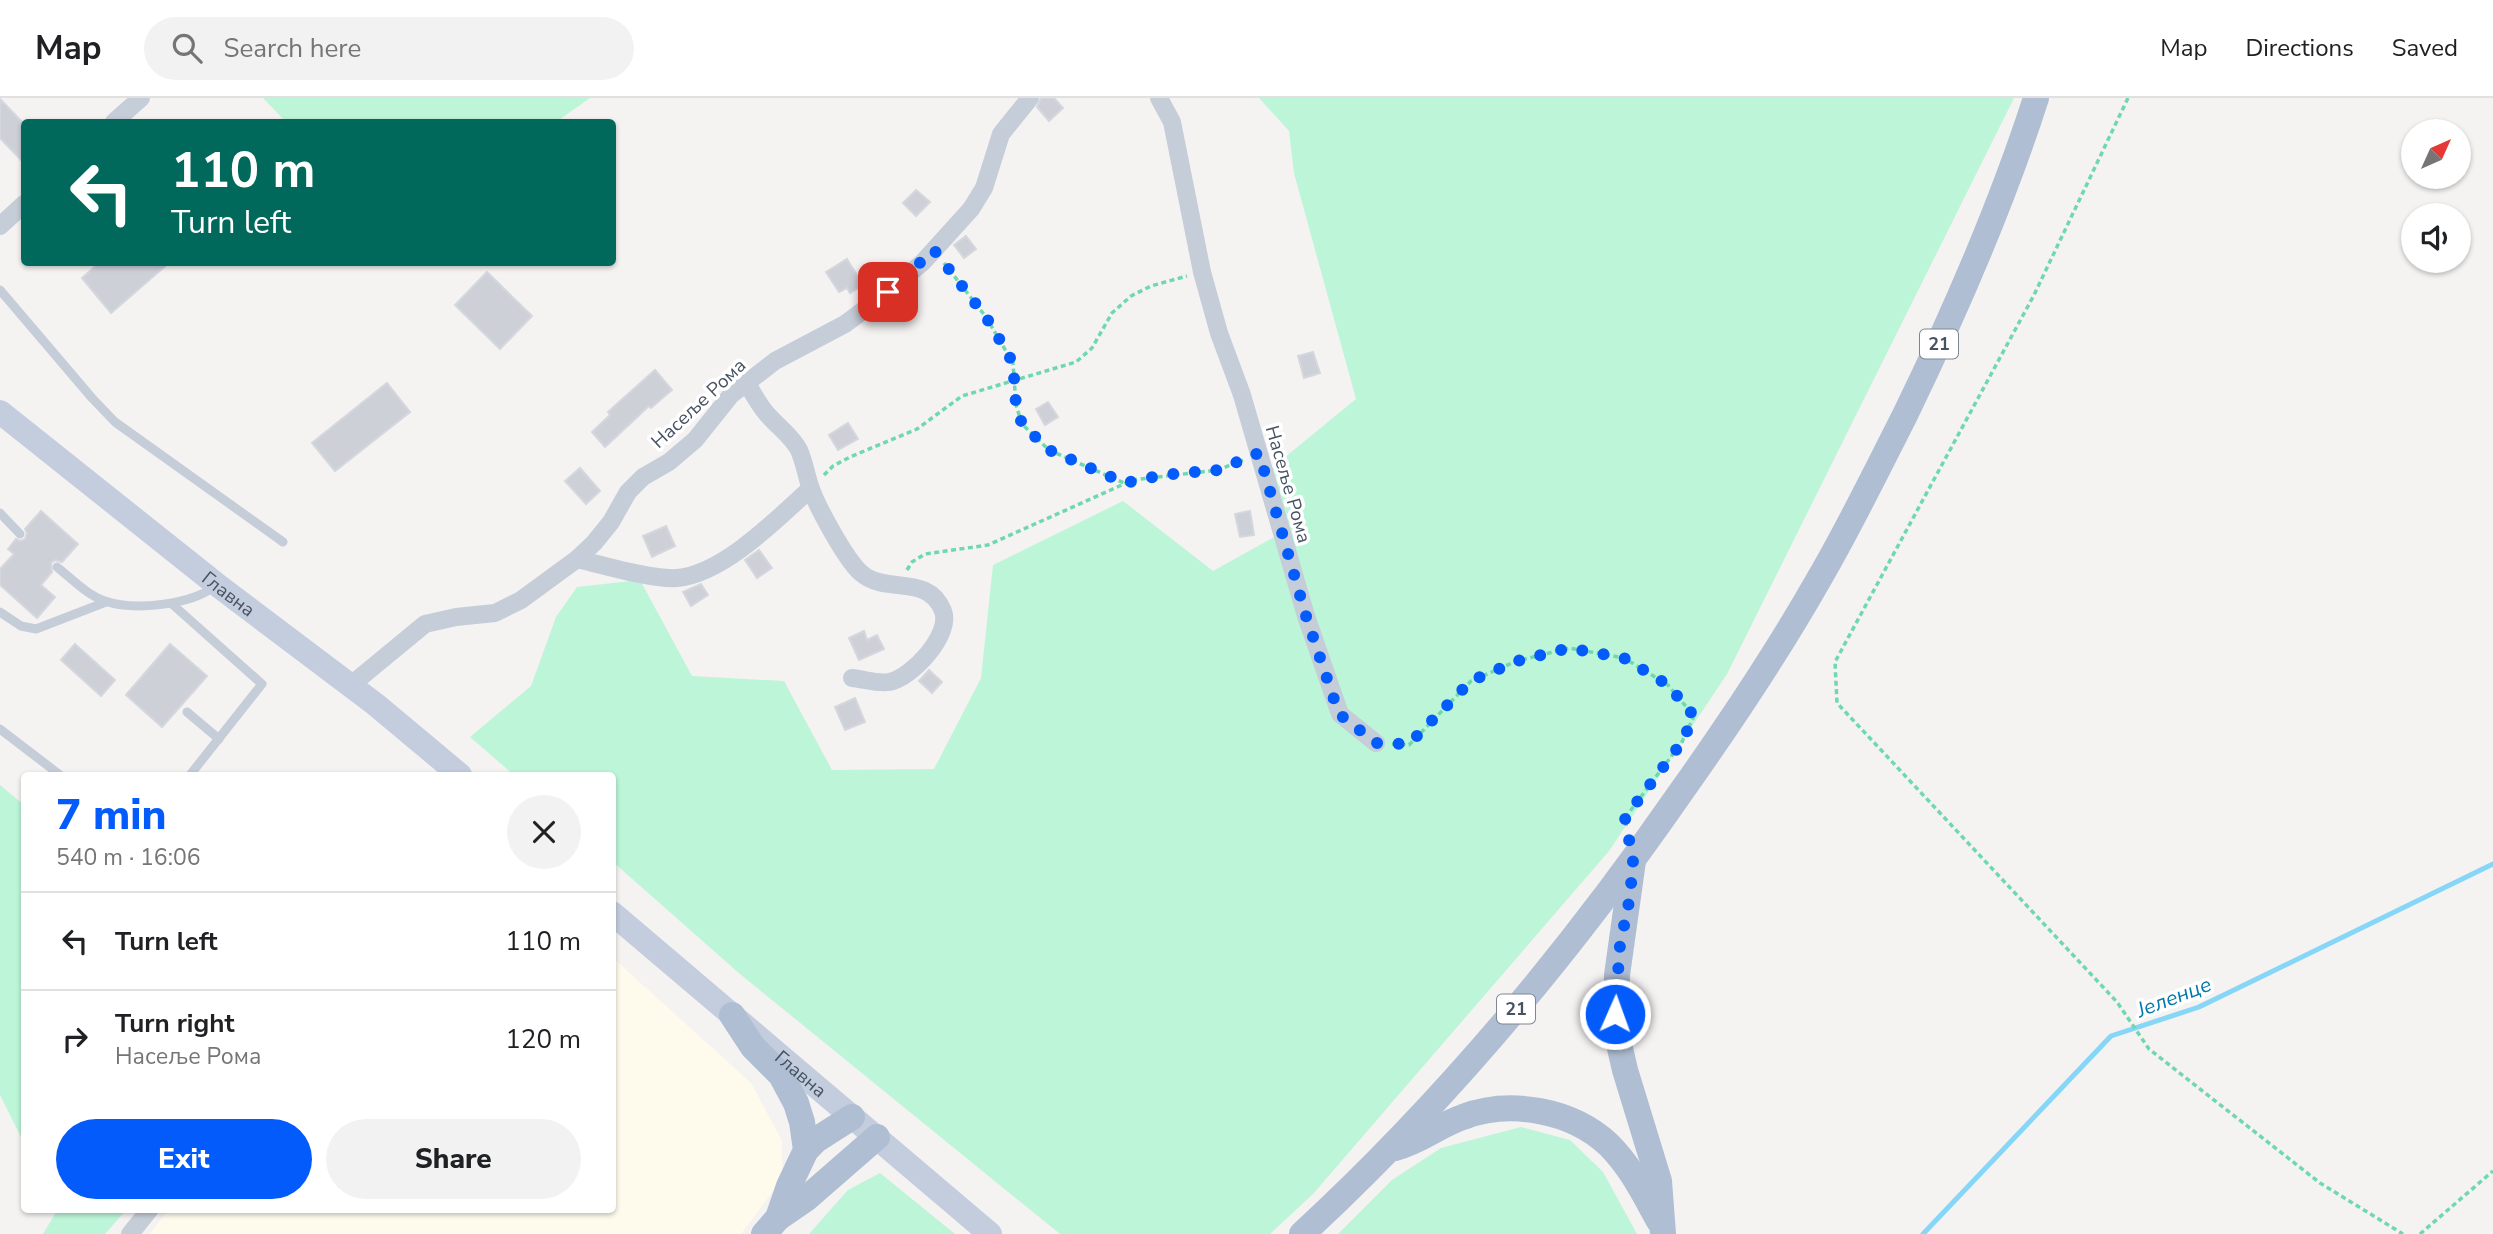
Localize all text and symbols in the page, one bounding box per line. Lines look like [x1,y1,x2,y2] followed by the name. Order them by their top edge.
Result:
[144,17,634,80] search box
[35,26,102,71] text: Map
[168,29,206,67] icon: search
[224,31,361,66] text: Search here
[2160,32,2207,64] text: Map
[2245,32,2354,64] text: Directions
[2392,32,2458,64] text: Saved
[2401,119,2471,189] north arrow
[2401,119,2471,273] map controls
[171,137,315,204] text: 110 m
[56,147,147,238] icon: left
[171,201,291,244] text: Turn left
[2401,203,2471,273] button: sound
[858,262,918,322] pin
[869,273,907,311] icon: arrive
[1920,330,1958,358] road number: 21
[646,353,752,454] street label: Насеље Рома
[1259,423,1317,546] street label: Насеље Рома
[196,566,260,623] street label: Главна
[56,787,166,844] text: 7 min
[507,795,581,869] button: close
[56,842,201,873] text: 540 m · 16:06
[56,922,94,960] icon: left
[115,924,218,959] text: Turn left
[505,924,581,959] text: 110 m
[2132,970,2215,1024] water label: Јеленце
[1578,977,1652,1051] position arrow
[1497,994,1535,1024] road number: 21
[115,1006,234,1041] text: Turn right
[56,1020,94,1058] icon: right
[505,1022,581,1057] text: 120 m
[115,1041,261,1072] text: Насеље Рома
[769,1045,832,1104] street label: Главна
[56,1119,312,1199] button: Exit
[326,1119,581,1199] button: Share

